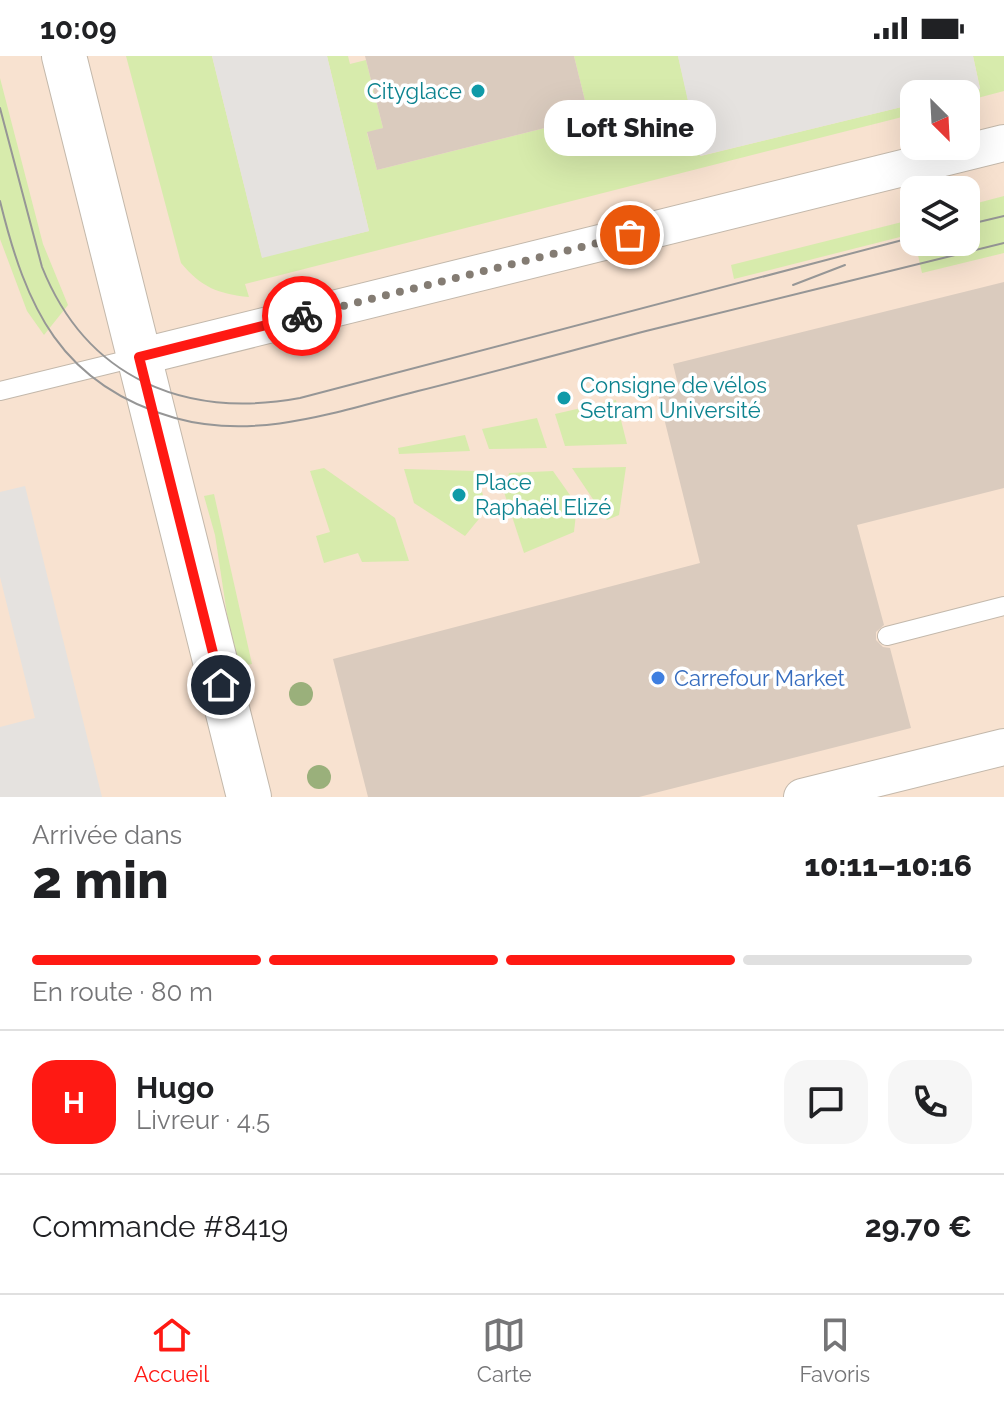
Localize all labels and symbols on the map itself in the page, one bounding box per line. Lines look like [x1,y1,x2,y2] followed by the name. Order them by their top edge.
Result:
[367,78,462,104] place label: Cityglace
[900,80,980,160] north arrow
[469,82,487,100] marker: Cityglace
[544,99,716,155] callout: Loft Shine
[596,201,664,269] pin
[262,276,342,356] courier
[580,372,767,423] place label: Consigne de vélos Setram Université
[555,389,573,407] marker: Consigne de vélos Setram Université
[475,469,611,520] place label: Place Raphaël Elizé
[450,486,468,504] marker: Place Raphaël Elizé
[187,651,255,719] pin
[674,665,846,691] place label: Carrefour Market
[649,669,667,687] marker: Carrefour Market

